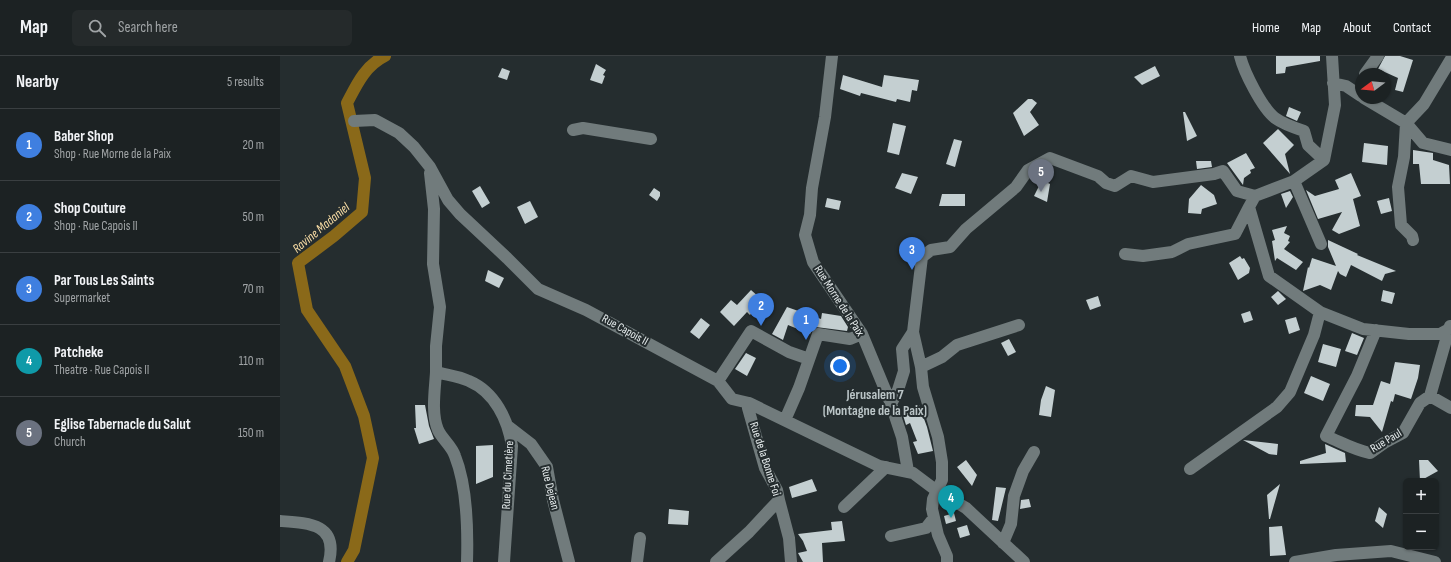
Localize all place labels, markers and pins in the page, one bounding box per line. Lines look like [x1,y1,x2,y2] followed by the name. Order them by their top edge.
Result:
[1028,159,1054,192] pin: 5
[899,237,925,270] pin: 3
[748,293,774,326] pin: 2
[793,307,819,340] pin: 1
[938,485,964,518] pin: 4

